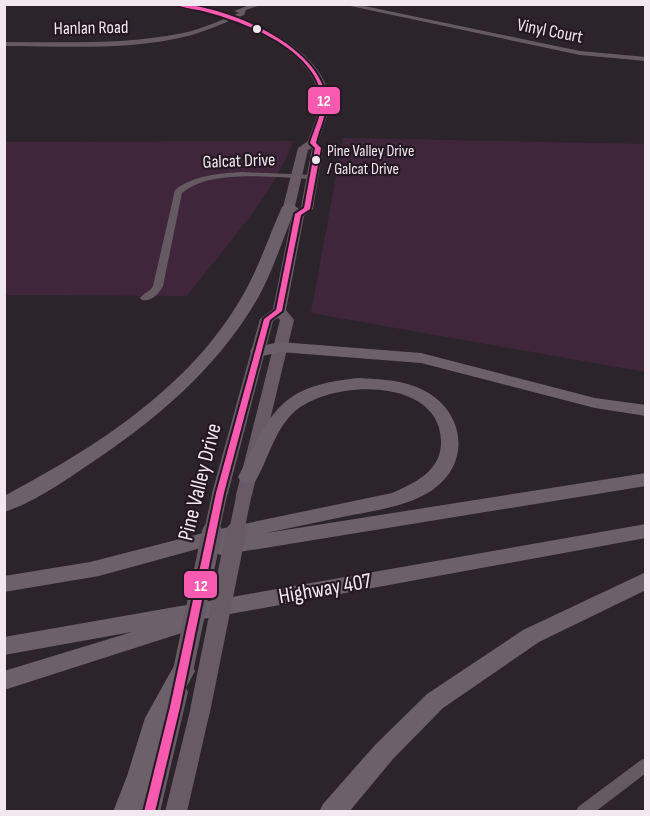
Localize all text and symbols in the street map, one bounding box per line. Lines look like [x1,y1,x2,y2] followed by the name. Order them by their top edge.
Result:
[515,14,585,48] street label: Vinyl Court
[54,17,128,39] street label: Hanlan Road
[251,23,263,35] unlabelled marker
[307,86,341,115] line badge: 12
[317,92,331,111] text: 12
[327,142,414,179] place label: Pine Valley Drive / Galcat Drive
[202,149,276,173] street label: Galcat Drive
[310,154,322,166] marker: Pine Valley Drive / Galcat Drive
[172,420,228,544] street label: Pine Valley Drive
[277,568,374,610] street label: Highway 407
[183,570,218,599] line badge: 12
[194,577,208,596] text: 12

